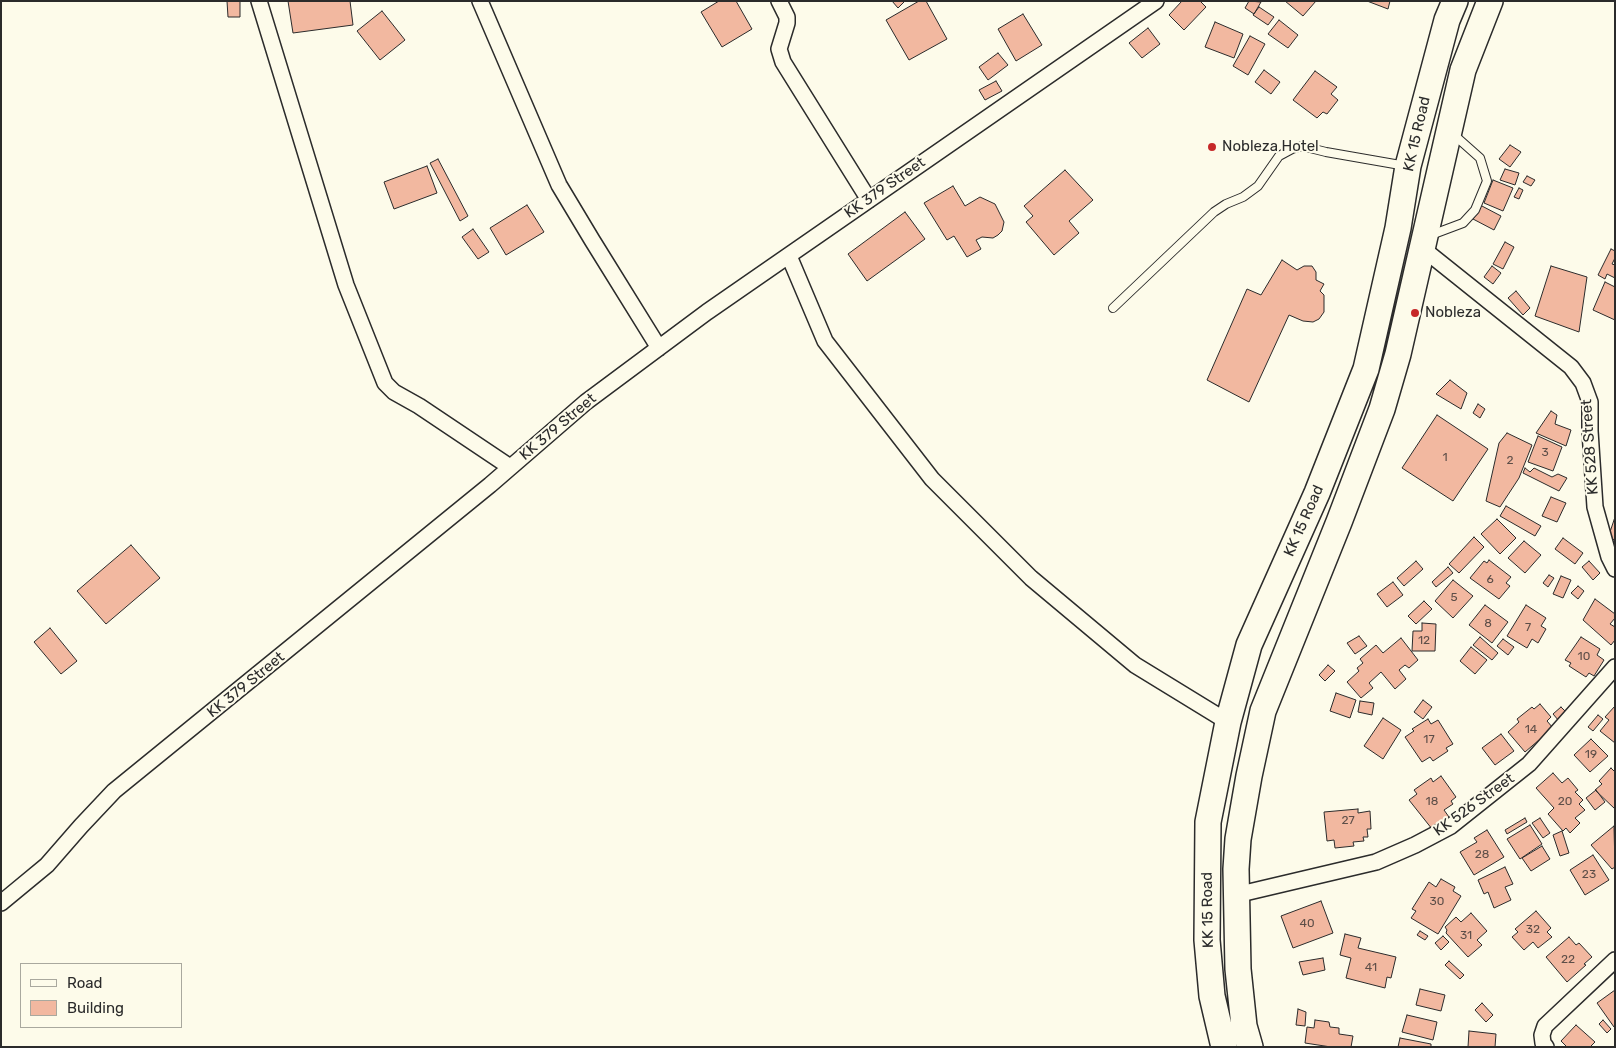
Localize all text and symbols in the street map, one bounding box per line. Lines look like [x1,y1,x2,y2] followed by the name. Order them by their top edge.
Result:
[1400,95,1434,173] street label: KK 15 Road
[1222,138,1319,156] place label: Nobleza Hotel
[1206,141,1218,153] marker: Nobleza Hotel
[841,154,929,222] street label: KK 379 Street
[1425,304,1481,322] place label: Nobleza
[1409,307,1421,319] marker: Nobleza
[516,390,600,464] street label: KK 379 Street
[1578,398,1602,496] street label: KK 528 Street
[1541,446,1549,460] house number: 3
[1442,451,1448,465] house number: 1
[1506,454,1514,468] house number: 2
[1280,483,1328,559] street label: KK 15 Road
[1486,573,1494,587] house number: 6
[1450,591,1458,605] house number: 5
[1484,617,1492,631] house number: 8
[1525,621,1531,635] house number: 7
[1418,634,1430,648] house number: 12
[204,648,288,722] street label: KK 379 Street
[1578,650,1590,664] house number: 10
[1525,723,1537,737] house number: 14
[1423,733,1435,747] house number: 17
[1585,748,1597,762] house number: 19
[1430,770,1518,840] street label: KK 526 Street
[1426,795,1438,809] house number: 18
[1558,795,1572,809] house number: 20
[1341,814,1355,828] house number: 27
[1475,848,1489,862] house number: 28
[1582,868,1596,882] house number: 23
[1198,872,1218,948] street label: KK 15 Road
[1430,895,1444,909] house number: 30
[1299,917,1315,931] house number: 40
[1526,923,1540,937] house number: 32
[1460,929,1472,943] house number: 31
[1561,953,1575,967] house number: 22
[1365,961,1377,975] house number: 41
[20,963,182,1028] legend
[67,974,103,992] text: Road
[67,999,124,1017] text: Building

